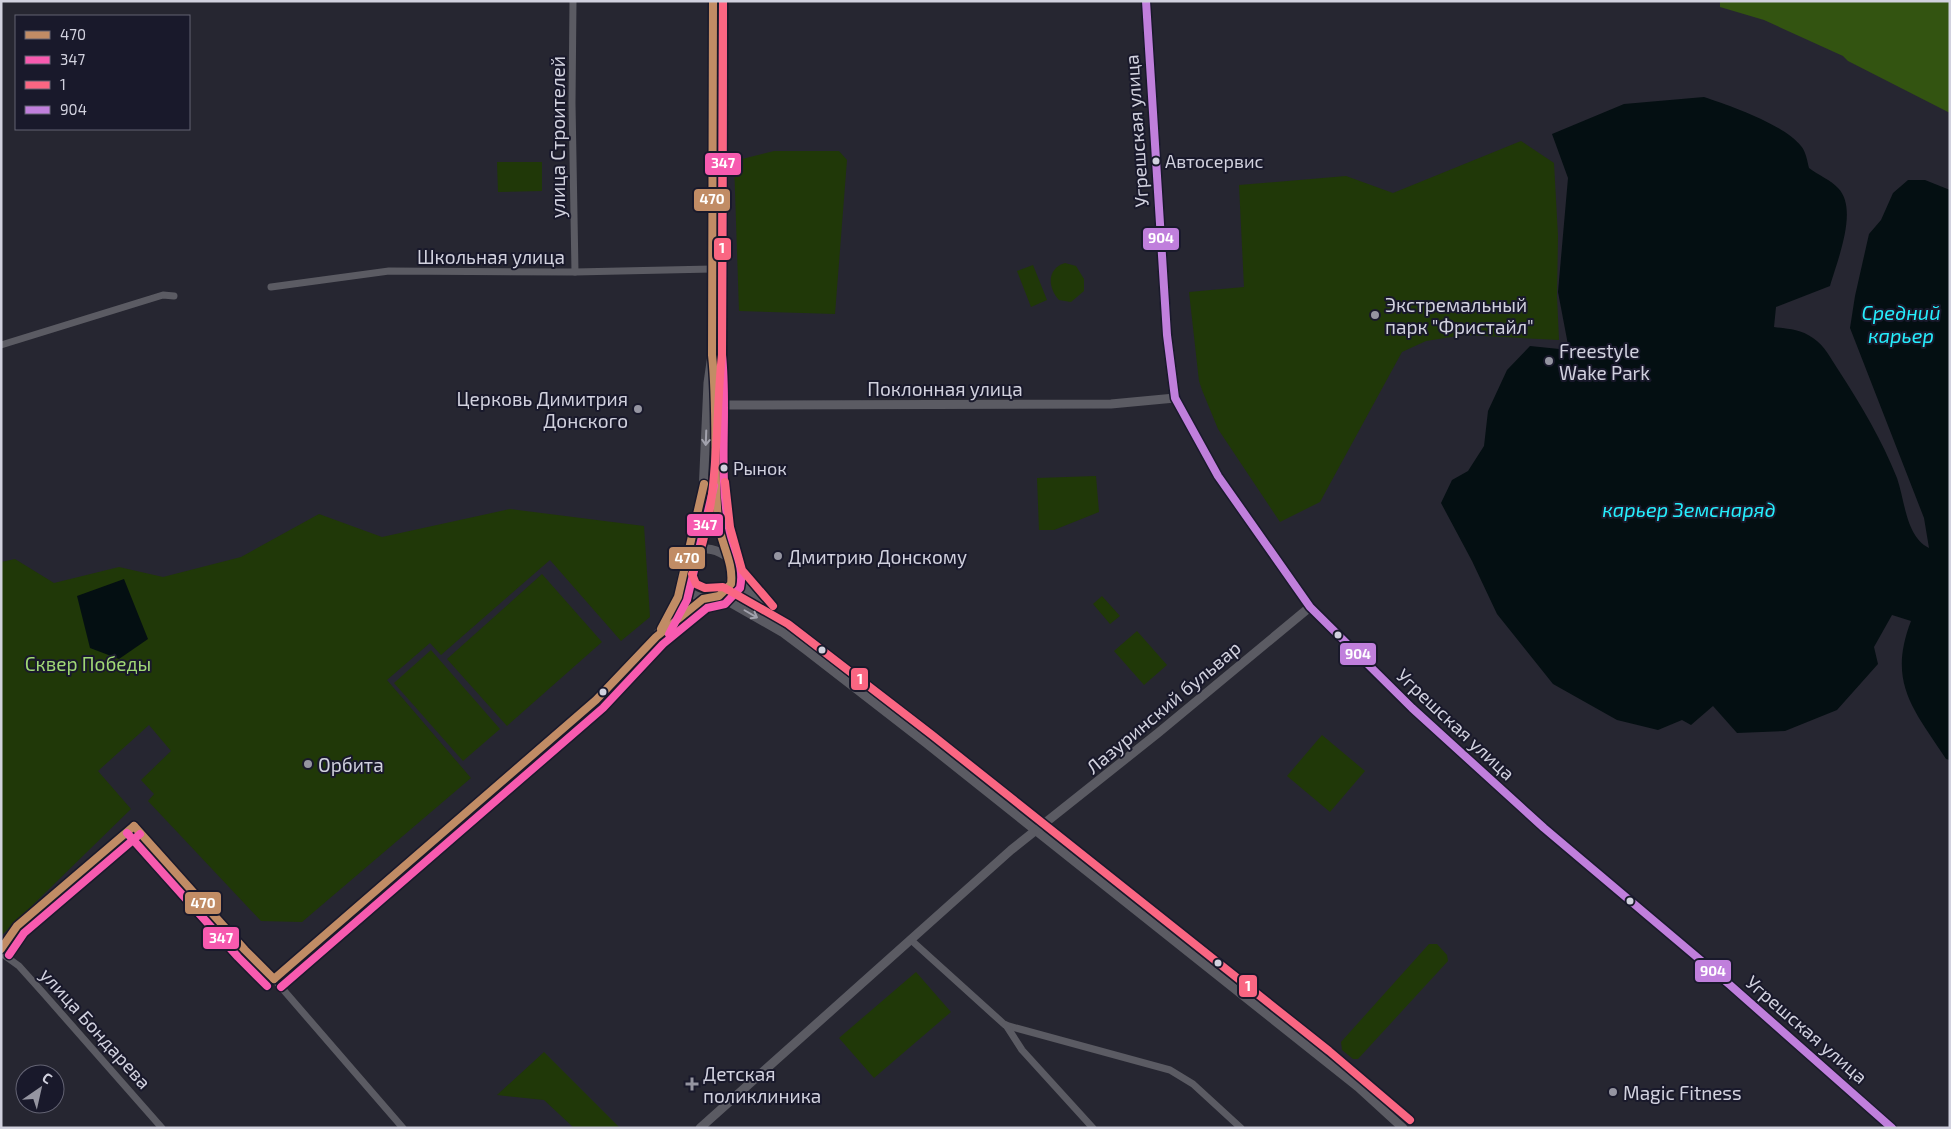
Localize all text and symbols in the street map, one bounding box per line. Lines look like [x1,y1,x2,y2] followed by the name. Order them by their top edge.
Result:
[15,15,190,130] legend
[60,25,86,43] text: 470
[60,50,86,68] text: 347
[1119,54,1154,208] street label: Угрешская улица
[546,56,570,218] street label: улица Строителей
[60,75,66,93] text: 1
[60,100,87,118] text: 904
[1165,150,1264,172] place label: Автосервис
[704,152,742,176] line badge: 347
[711,154,736,171] text: 347
[1151,156,1161,166] marker: Автосервис
[693,188,731,212] line badge: 470
[699,190,725,207] text: 470
[1142,227,1180,251] line badge: 904
[1148,229,1174,246] text: 904
[713,237,732,261] line badge: 1
[719,239,725,256] text: 1
[417,245,565,269] street label: Школьная улица
[1385,293,1534,338] place label: Экстремальный парк "Фристайл"
[1861,300,1941,347] water label: Средний карьер
[1369,309,1381,321] marker: Экстремальный парк "Фристайл"
[1559,339,1650,384] place label: Freestyle Wake Park
[1543,355,1555,367] marker: Freestyle Wake Park
[867,377,1023,401] street label: Поклонная улица
[456,387,628,432] place label: Церковь Димитрия Донского
[632,403,644,415] marker: Церковь Димитрия Донского
[701,430,710,446] one-way arrow
[733,457,787,479] place label: Рынок
[719,463,729,473] marker: Рынок
[1602,497,1776,521] water label: карьер Земснаряд
[686,513,724,537] line badge: 347
[693,516,718,533] text: 347
[788,545,967,569] place label: Дмитрию Донскому
[668,546,706,570] line badge: 470
[674,549,700,566] text: 470
[772,550,784,562] marker: Дмитрию Донскому
[743,609,758,619] one-way arrow
[1333,630,1343,640] unlabelled marker
[1081,636,1246,779] street label: Лазуринский бульвар
[1339,642,1377,666] line badge: 904
[817,645,827,655] unlabelled marker
[1345,645,1371,662] text: 904
[25,652,151,675] park label: Сквер Победы
[1392,663,1520,785] street label: Угрешская улица
[850,667,869,691] line badge: 1
[857,670,863,687] text: 1
[598,687,608,697] unlabelled marker
[318,753,384,776] place label: Орбита
[302,758,314,770] marker: Орбита
[184,891,222,915] line badge: 470
[190,894,216,911] text: 470
[1625,896,1635,906] unlabelled marker
[202,926,240,950] line badge: 347
[209,929,234,946] text: 347
[1213,958,1223,968] unlabelled marker
[1694,959,1732,983] line badge: 904
[1700,962,1726,979] text: 904
[35,963,156,1094] street label: улица Бондарева
[1741,970,1872,1089] street label: Угрешская улица
[1238,974,1258,998] line badge: 1
[1245,977,1251,994] text: 1
[703,1062,821,1107] place label: Детская поликлиника
[15,1064,65,1114] north arrow
[39,1068,56,1087] text: С
[685,1077,699,1091] marker: Детская поликлиника
[1623,1081,1742,1104] place label: Magic Fitness
[1607,1086,1619,1098] marker: Magic Fitness

